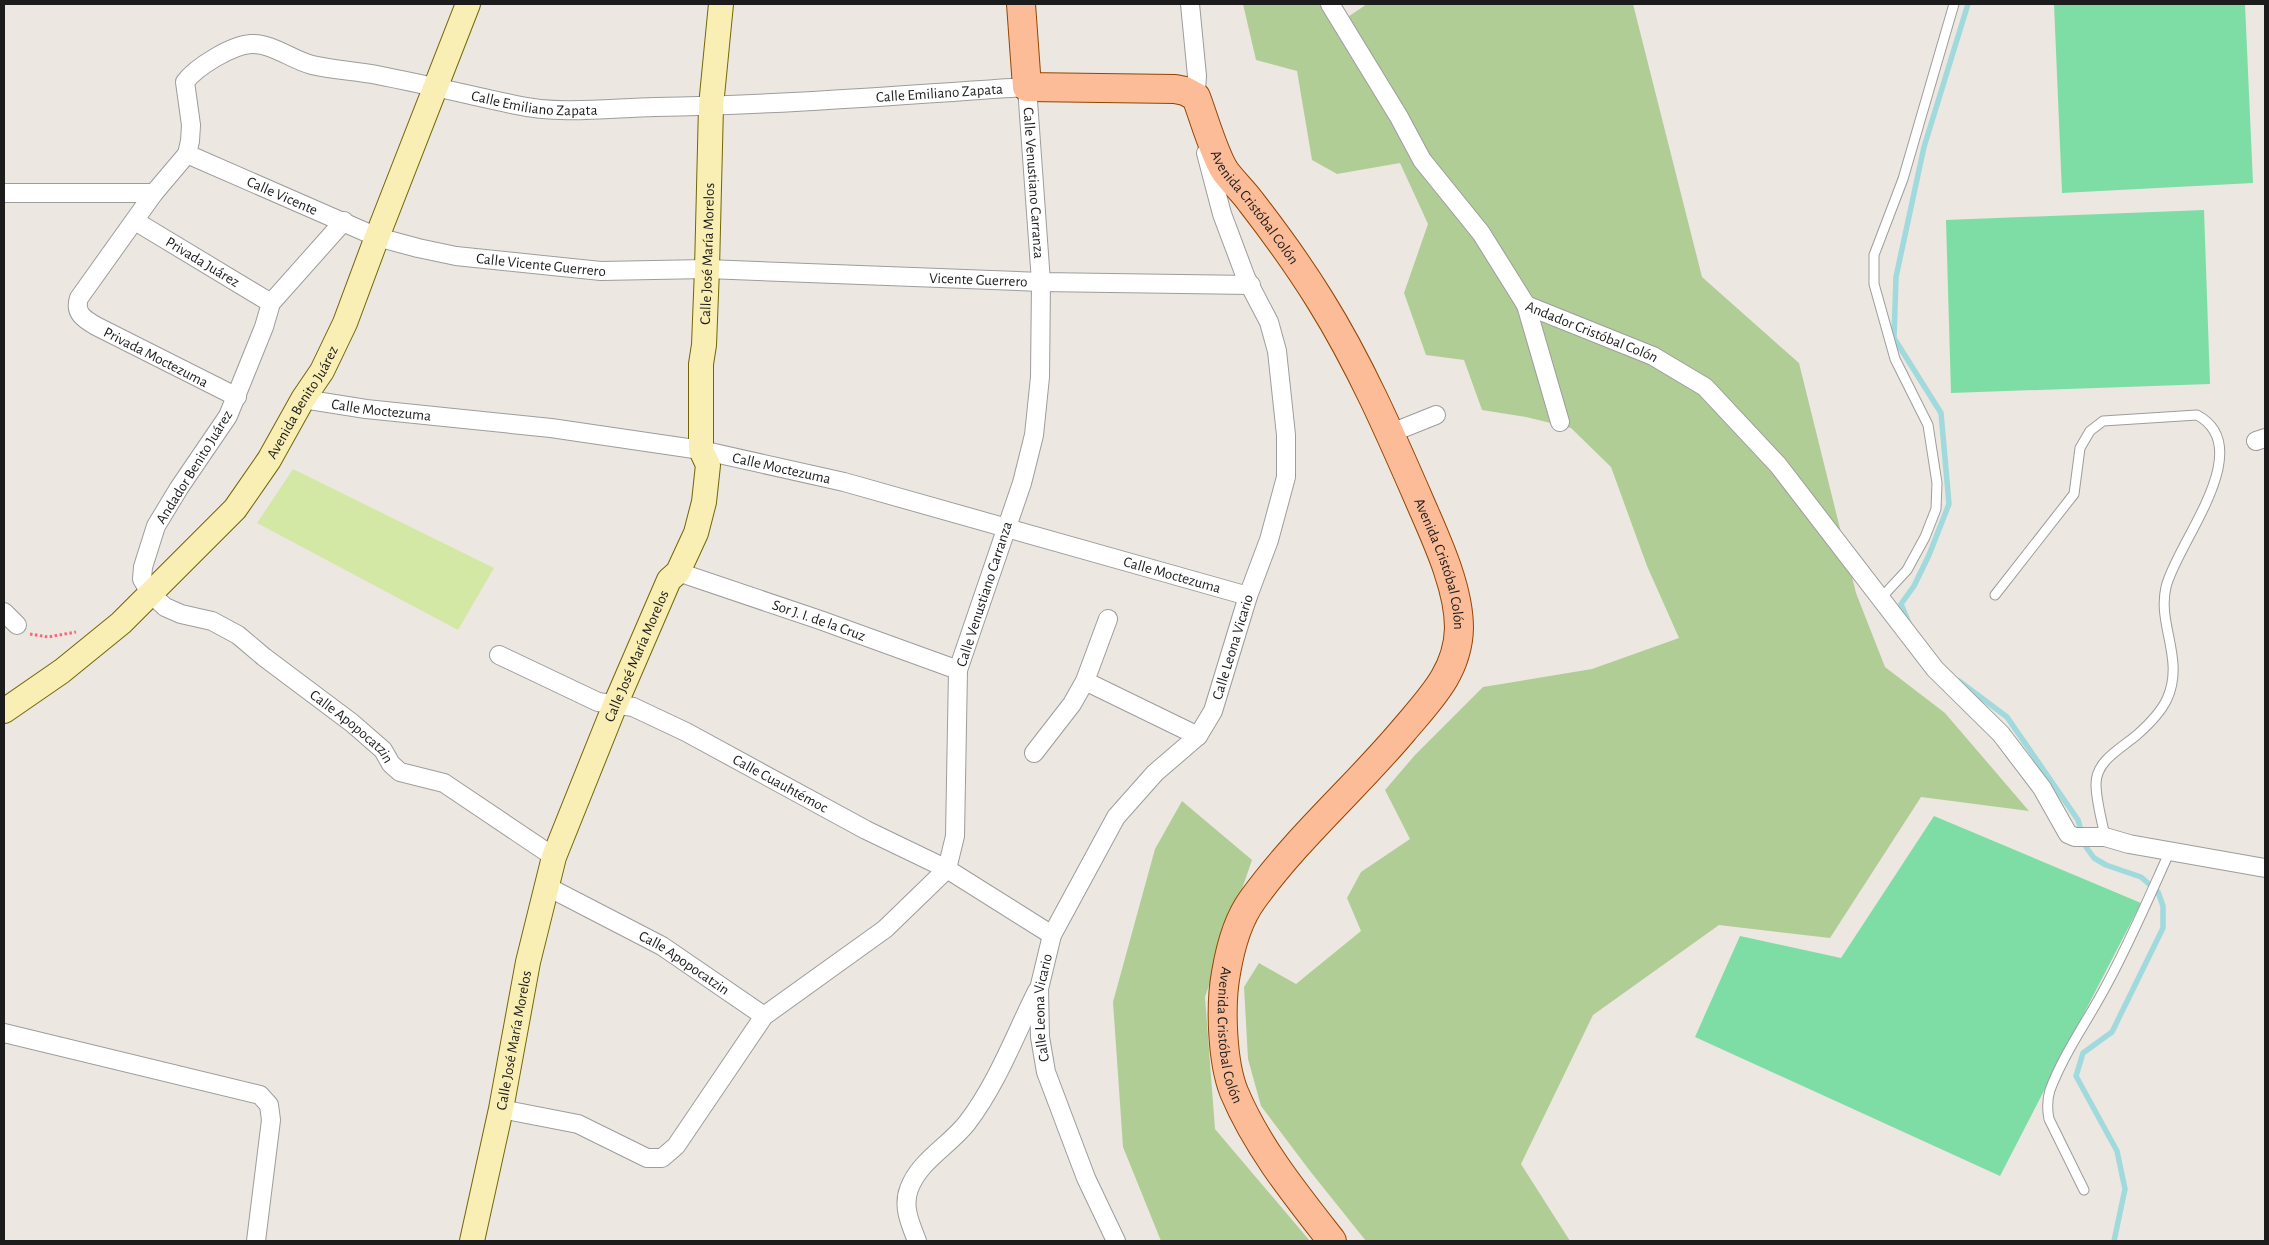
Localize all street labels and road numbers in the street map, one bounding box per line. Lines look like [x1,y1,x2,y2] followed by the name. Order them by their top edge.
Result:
[875,82,1003,105] street label: Calle Emiliano Zapata
[470,88,598,118] street label: Calle Emiliano Zapata
[1020,107,1046,259] street label: Calle Venustiano Carranza
[1208,148,1301,267] street label: Avenida Cristóbal Colón
[244,174,320,218] street label: Calle Vicente
[698,183,717,325] street label: Calle José María Morelos
[163,234,242,290] street label: Privada Juárez
[475,251,606,279] street label: Calle Vicente Guerrero
[929,271,1028,289] street label: Vicente Guerrero
[1523,299,1661,365] street label: Andador Cristóbal Colón
[101,325,210,390] street label: Privada Moctezuma
[264,344,341,461] street label: Avenida Benito Juárez
[330,397,432,424] street label: Calle Moctezuma
[153,408,235,527] street label: Andador Benito Juárez
[731,450,832,487] street label: Calle Moctezuma
[1411,496,1466,630] street label: Avenida Cristóbal Colón
[954,520,1015,669] street label: Calle Venustiano Carranza
[1122,554,1223,596] street label: Calle Moctezuma
[602,588,672,724] street label: Calle José María Morelos
[1210,593,1256,702] street label: Calle Leona Vicario
[770,597,867,644] street label: Sor J. I. de la Cruz
[307,687,396,766] street label: Calle Apopocatzin
[730,752,830,816] street label: Calle Cuauhtémoc
[636,928,732,998] street label: Calle Apopocatzin
[1032,952,1055,1063] street label: Calle Leona Vicario
[1215,966,1245,1106] street label: Avenida Cristóbal Colón
[494,969,534,1112] street label: Calle José María Morelos

